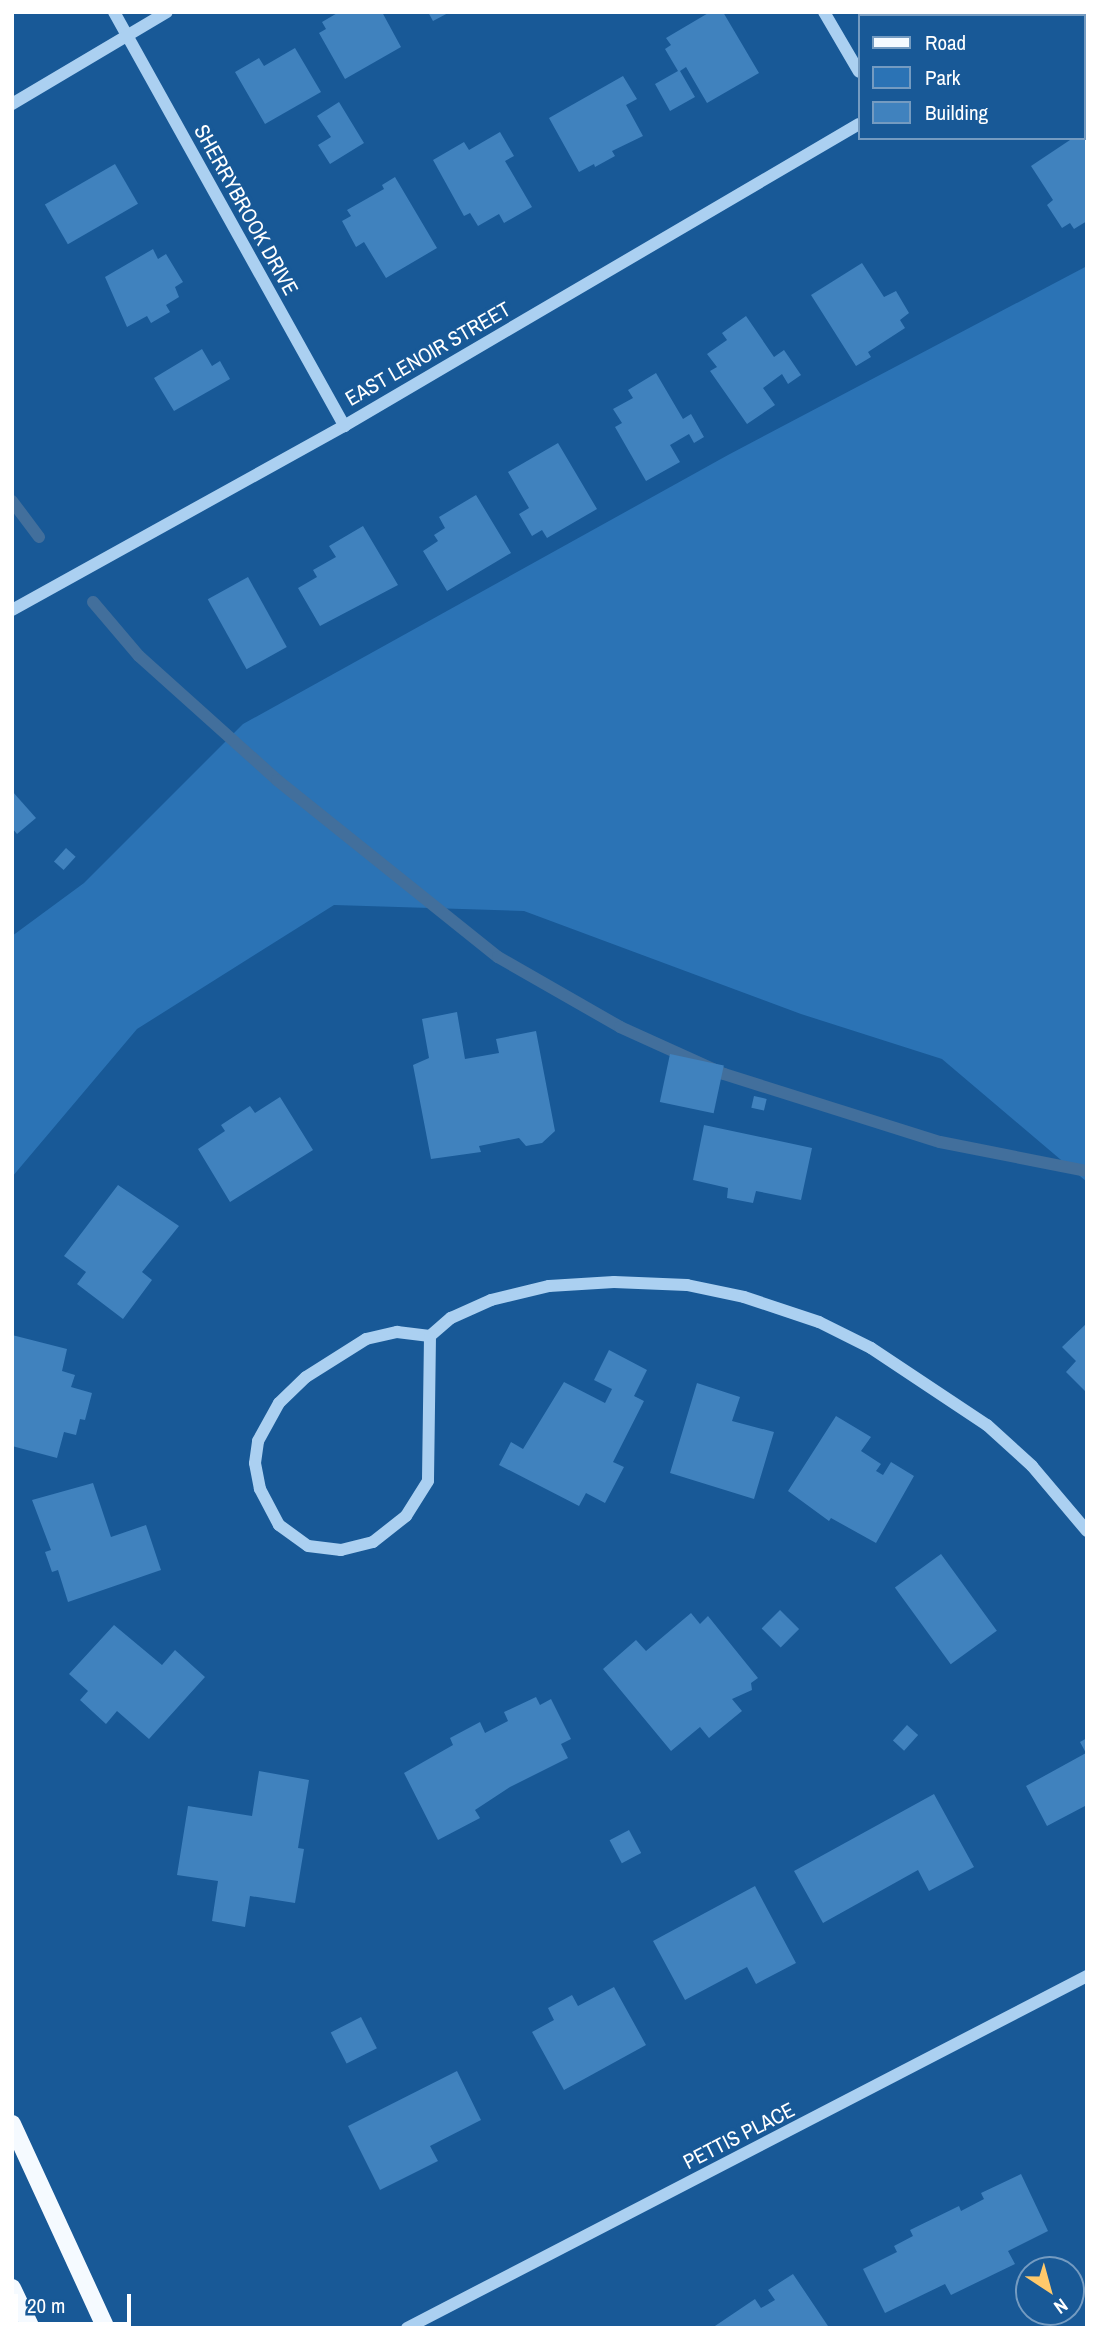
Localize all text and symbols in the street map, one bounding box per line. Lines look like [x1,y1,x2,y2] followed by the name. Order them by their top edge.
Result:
[858,14,1085,140] legend
[925,28,966,57] text: Road
[925,63,960,92] text: Park
[925,98,988,127] text: Building
[189,120,303,300] street label: SHERRYBROOK DRIVE
[341,296,515,412] street label: EAST LENOIR STREET
[679,2097,799,2175] street label: PETTIS PLACE
[1015,2256,1085,2326] north arrow
[18,2280,135,2324] scale bar
[27,2291,65,2320] text: 20 m
[1049,2293,1073,2320] text: N

